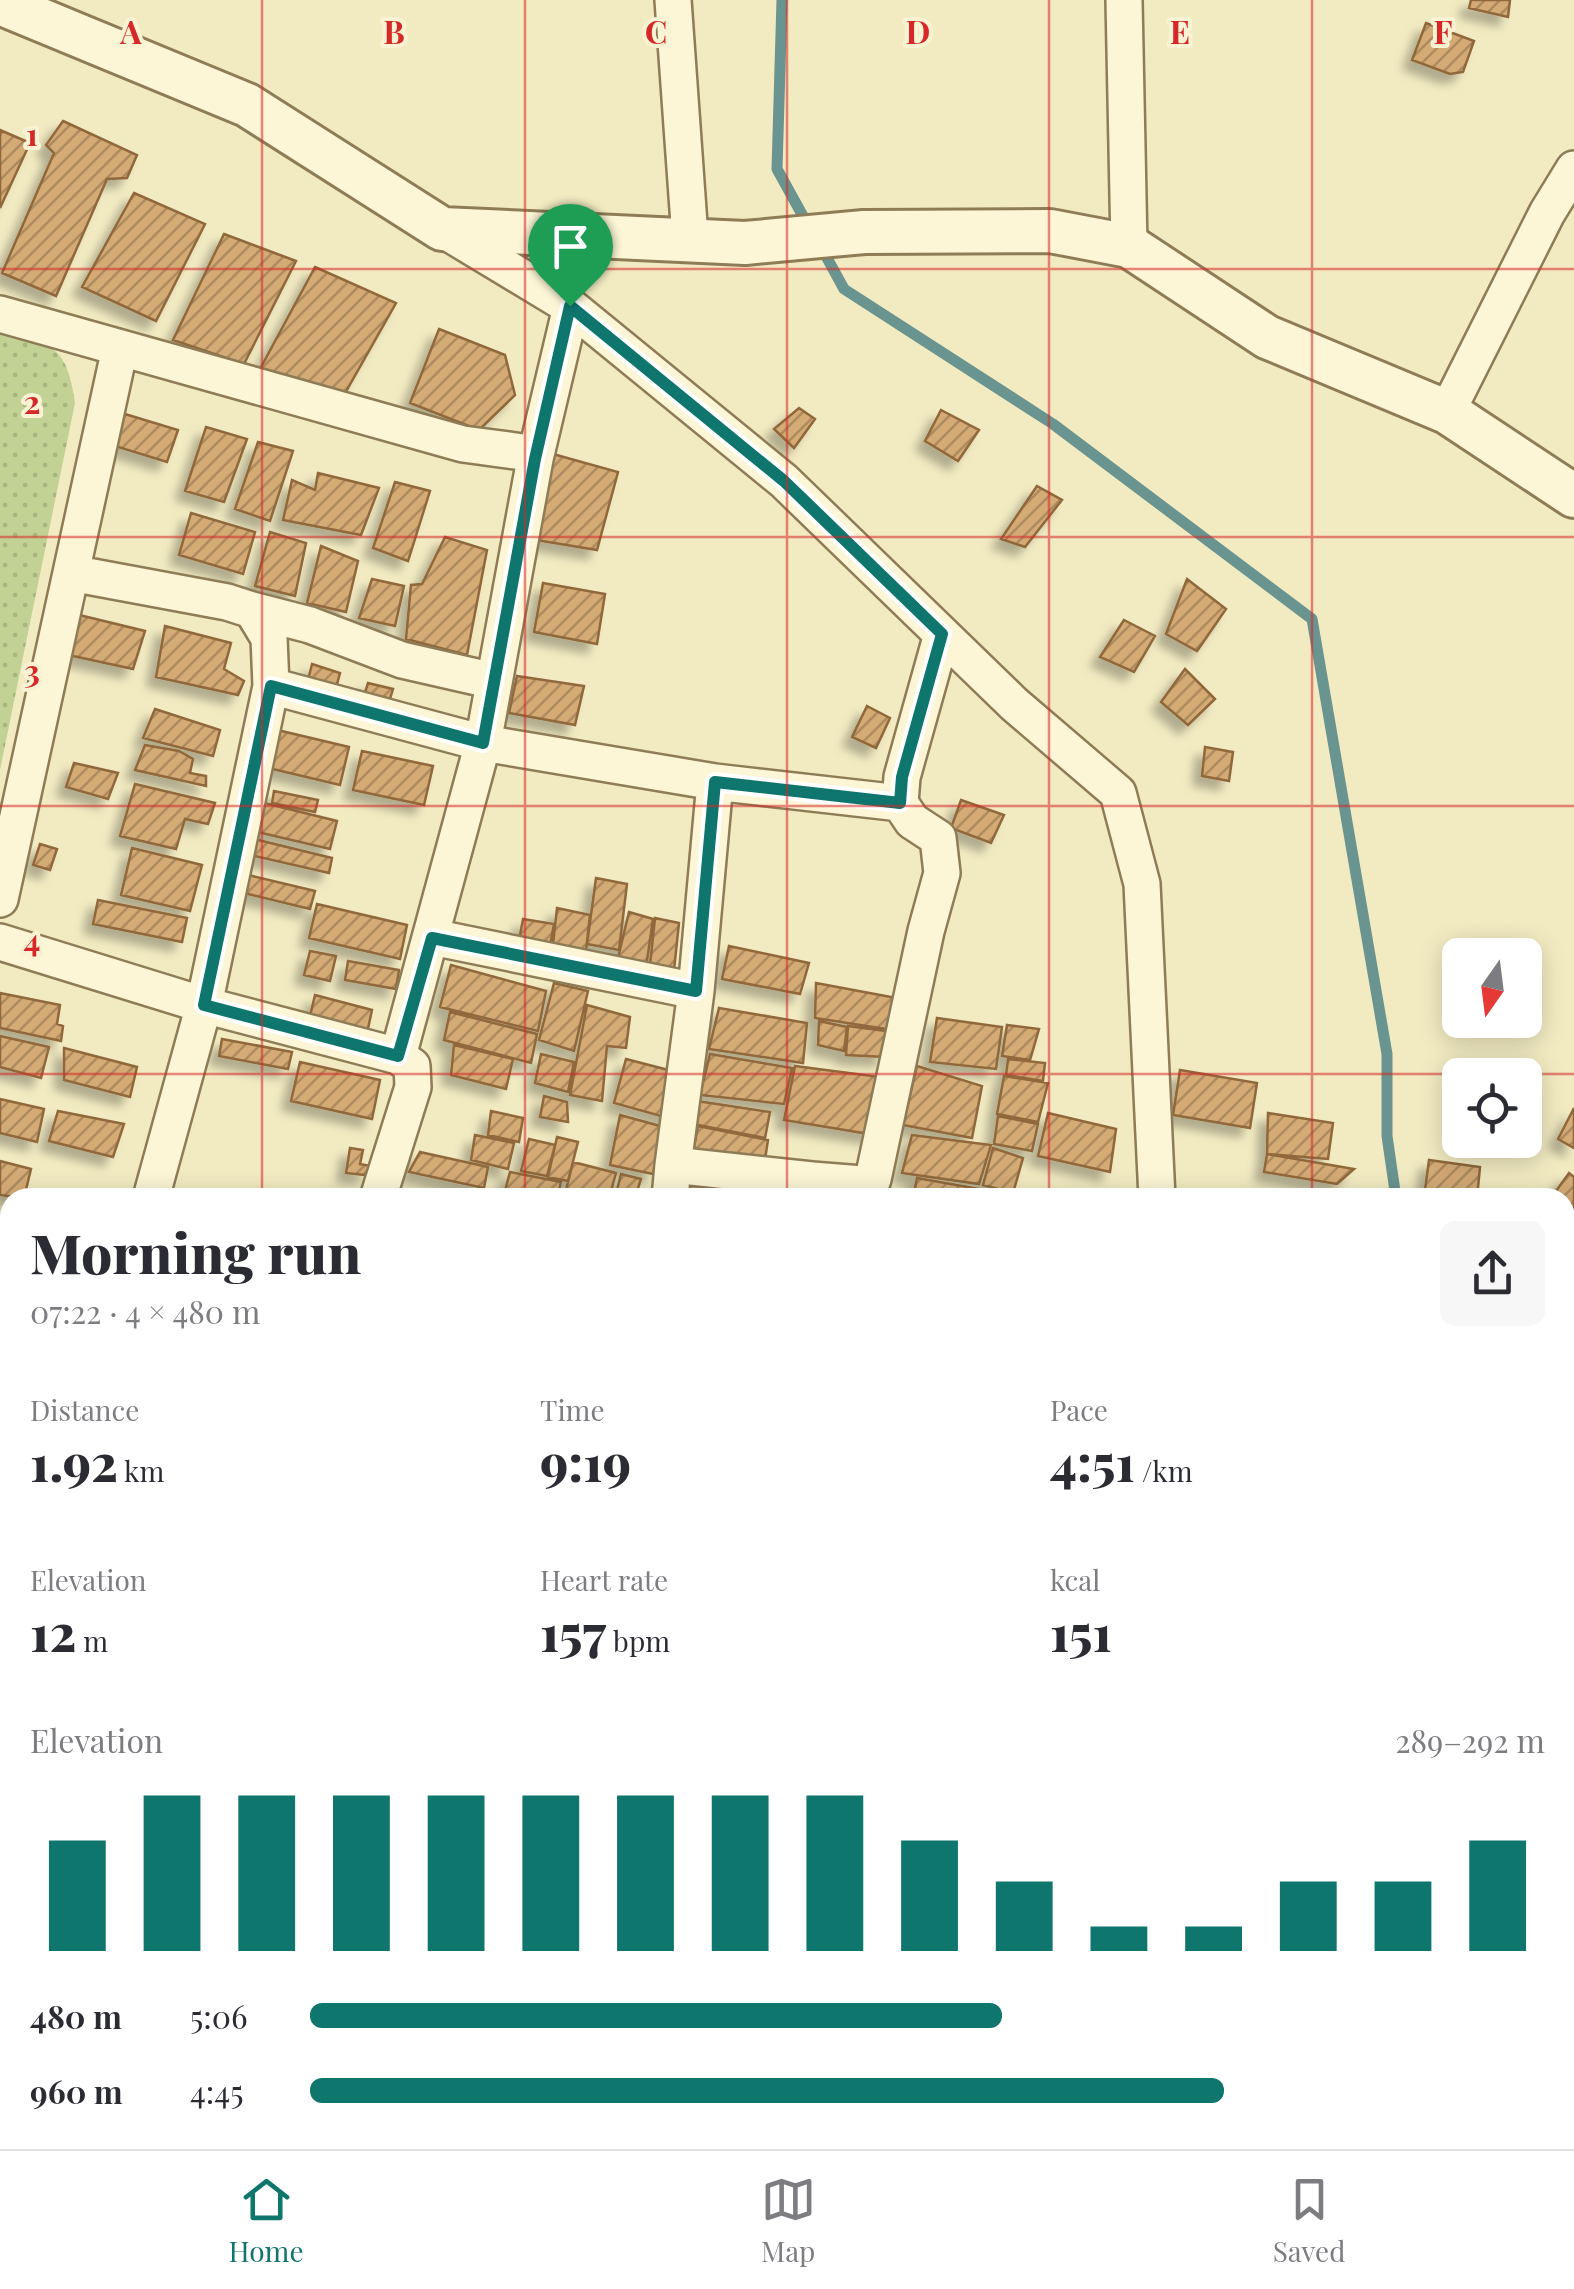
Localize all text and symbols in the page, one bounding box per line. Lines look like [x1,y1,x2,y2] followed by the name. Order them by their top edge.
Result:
[119,9,142,52] text: A
[383,9,405,52] text: B
[645,9,667,52] text: C
[906,9,930,52] text: D
[1170,9,1190,52] text: E
[1434,9,1453,52] text: F
[26,111,38,154] text: 1
[528,204,613,307] pin
[543,219,598,274] icon: arrive
[24,379,40,422] text: 2
[24,648,40,691] text: 3
[24,917,40,960] text: 4
[1442,938,1542,1038] north arrow
[1442,938,1542,1158] map controls
[1442,1058,1542,1158] button: locate
[30,1214,361,1288] text: Morning run
[1440,1221,1545,1326] button: share
[30,1289,260,1332] text: 07:22 · 4 × 480 m
[30,1391,139,1428] text: Distance
[540,1391,605,1428] text: Time
[1050,1391,1108,1428] text: Pace
[30,1428,118,1495] text: 1.92
[540,1428,631,1495] text: 9:19
[1050,1428,1135,1495] text: 4:51
[118,1452,164,1489] text: km
[1135,1452,1193,1489] text: /km
[30,1561,146,1598] text: Elevation
[540,1561,668,1598] text: Heart rate
[1050,1561,1100,1598] text: kcal
[30,1598,76,1665] text: 12
[540,1598,606,1665] text: 157
[1050,1598,1112,1665] text: 151
[76,1622,108,1659] text: m
[606,1622,670,1659] text: bpm
[30,1718,163,1761] text: Elevation
[1395,1718,1545,1761] text: 289–292 m
[30,1994,122,2037] text: 480 m
[190,1994,248,2037] text: 5:06
[30,2069,123,2112] text: 960 m
[190,2069,243,2112] text: 4:45
[229,2172,304,2269] tab: Home
[761,2172,816,2269] tab: Map
[1273,2172,1345,2269] tab: Saved

